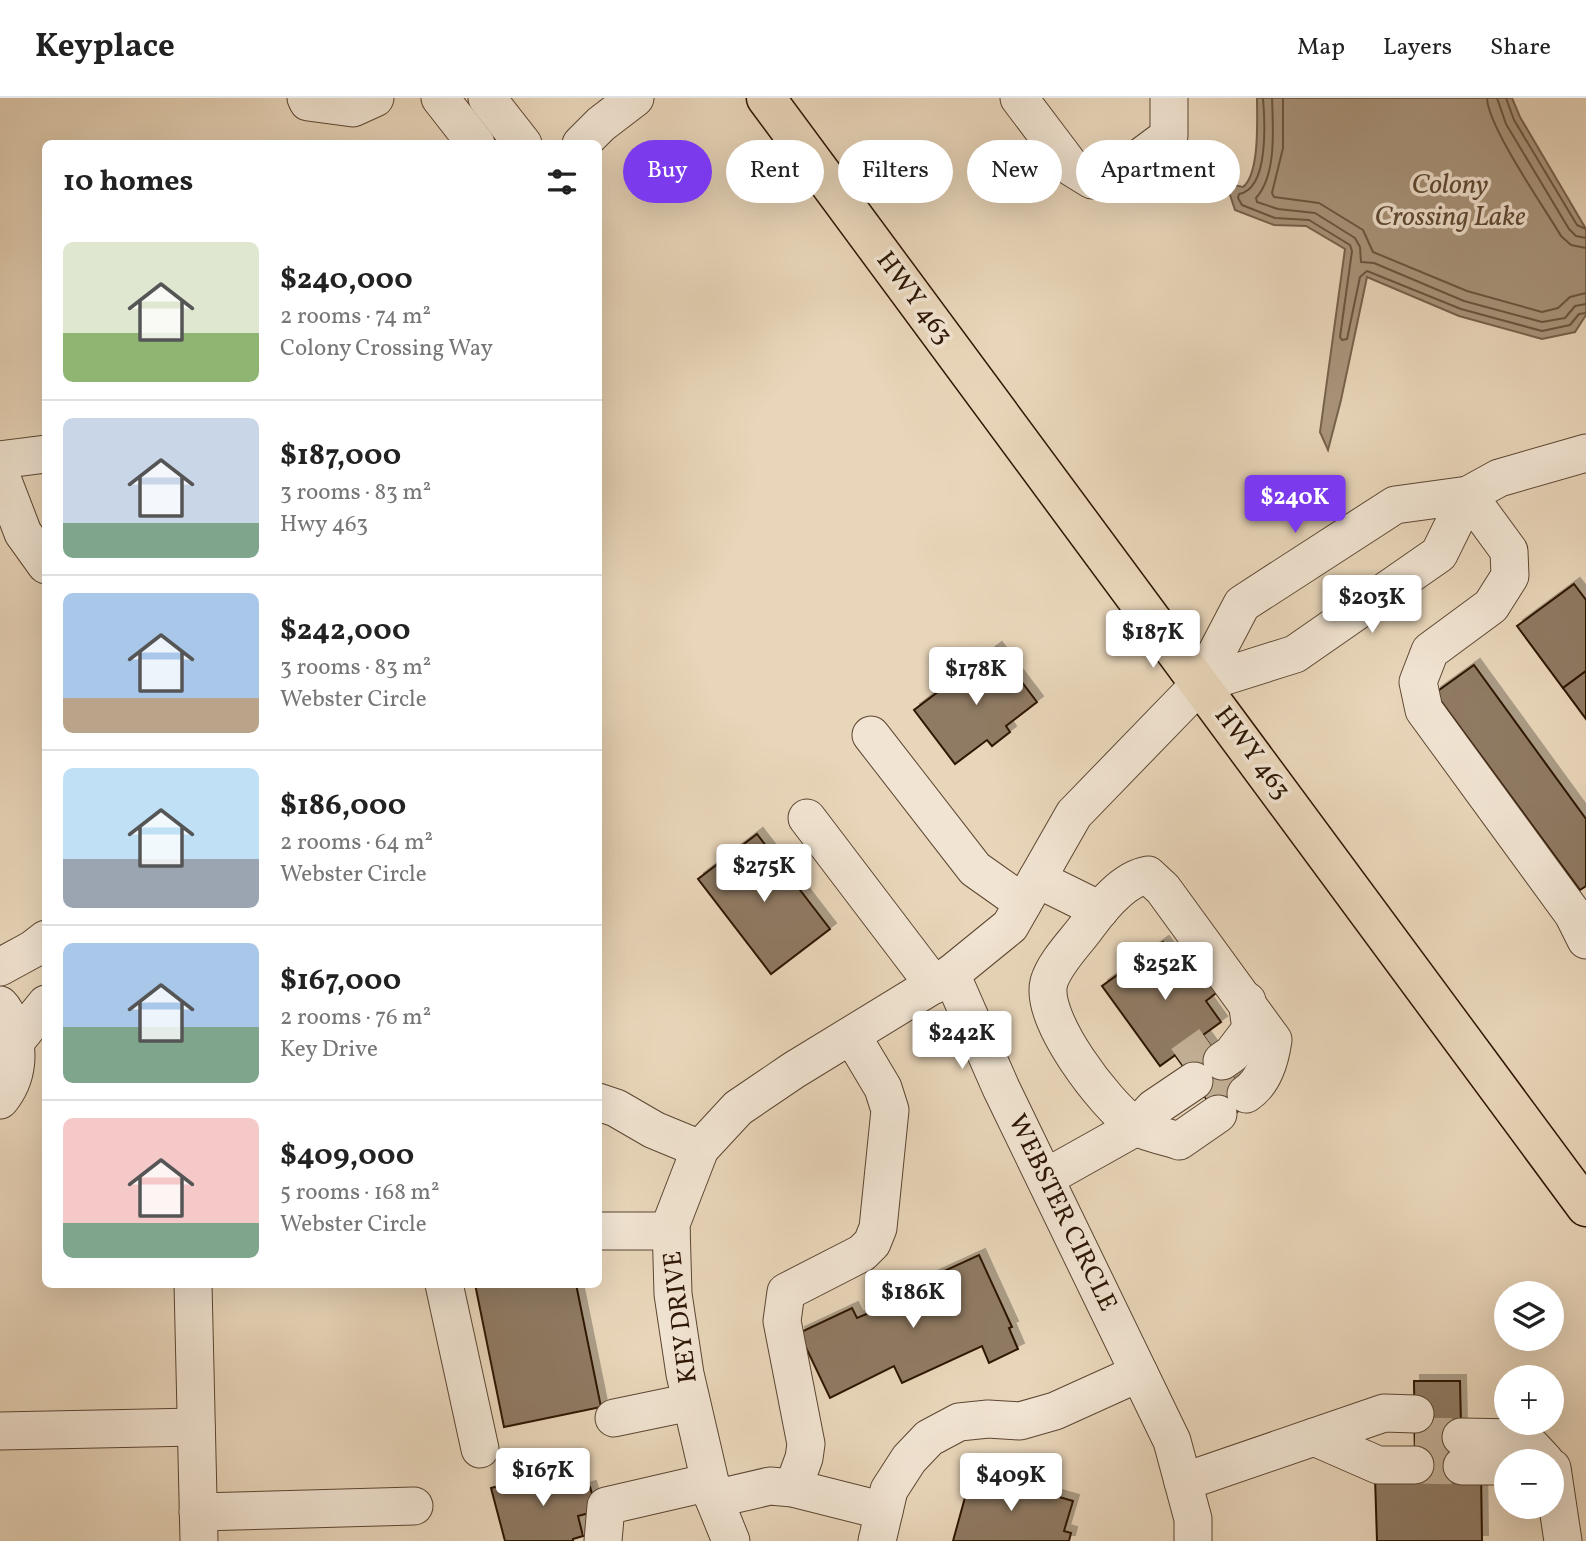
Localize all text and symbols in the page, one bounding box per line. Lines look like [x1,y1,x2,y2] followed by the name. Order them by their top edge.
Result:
[35,25,175,71] text: Keyplace
[1297,31,1345,65] text: Map
[1383,31,1452,65] text: Layers
[1490,31,1551,65] text: Share
[623,140,712,203] chip: Buy
[726,140,824,203] chip: Rent
[838,140,953,203] chip: Filters
[967,140,1062,203] chip: New
[1076,140,1240,203] chip: Apartment
[63,161,193,203] text: 10 homes
[543,163,581,201] icon: filters
[1375,166,1525,237] water label: Colony Crossing Lake
[867,244,961,352] street label: HWY 463
[280,259,413,301] text: $240,000
[119,270,203,354] icon: home
[280,301,431,333] text: 2 rooms · 74 m²
[280,333,493,365] text: Colony Crossing Way
[280,435,401,477] text: $187,000
[119,446,203,530] icon: home
[1246,476,1344,535] pin: $240K
[280,477,431,509] text: 3 rooms · 83 m²
[1261,482,1329,514] text: $240K
[280,509,368,541] text: Hwy 463
[1323,575,1421,635] pin: $203K
[1339,582,1405,614] text: $203K
[280,610,410,652] text: $242,000
[1104,610,1202,670] pin: $187K
[1122,617,1184,649] text: $187K
[119,621,203,705] icon: home
[927,648,1025,707] pin: $178K
[280,652,431,684] text: 3 rooms · 83 m²
[945,654,1007,686] text: $178K
[280,684,427,716] text: Webster Circle
[1205,699,1299,807] street label: HWY 463
[280,785,406,827] text: $186,000
[119,796,203,880] icon: home
[280,827,433,859] text: 2 rooms · 64 m²
[715,844,813,904] pin: $275K
[732,851,796,883] text: $275K
[280,859,427,891] text: Webster Circle
[1116,942,1214,1002] pin: $252K
[1133,949,1197,981] text: $252K
[280,960,401,1002] text: $167,000
[119,971,203,1055] icon: home
[280,1002,431,1034] text: 2 rooms · 76 m²
[913,1012,1011,1071] pin: $242K
[928,1018,996,1050] text: $242K
[280,1034,378,1066] text: Key Drive
[999,1108,1125,1318] street label: WEBSTER CIRCLE
[280,1135,414,1177] text: $409,000
[119,1146,203,1230] icon: home
[280,1177,439,1209] text: 5 rooms · 168 m²
[280,1209,427,1241] text: Webster Circle
[655,1249,707,1385] street label: KEY DRIVE
[864,1270,962,1330] pin: $186K
[881,1277,945,1309] text: $186K
[1494,1281,1564,1519] map controls
[1494,1281,1564,1351] button: layers
[1494,1365,1564,1435] button: +
[494,1448,592,1508] pin: $167K
[1494,1449,1564,1519] button: −
[962,1454,1060,1513] pin: $409K
[512,1455,574,1487] text: $167K
[976,1460,1046,1492] text: $409K

